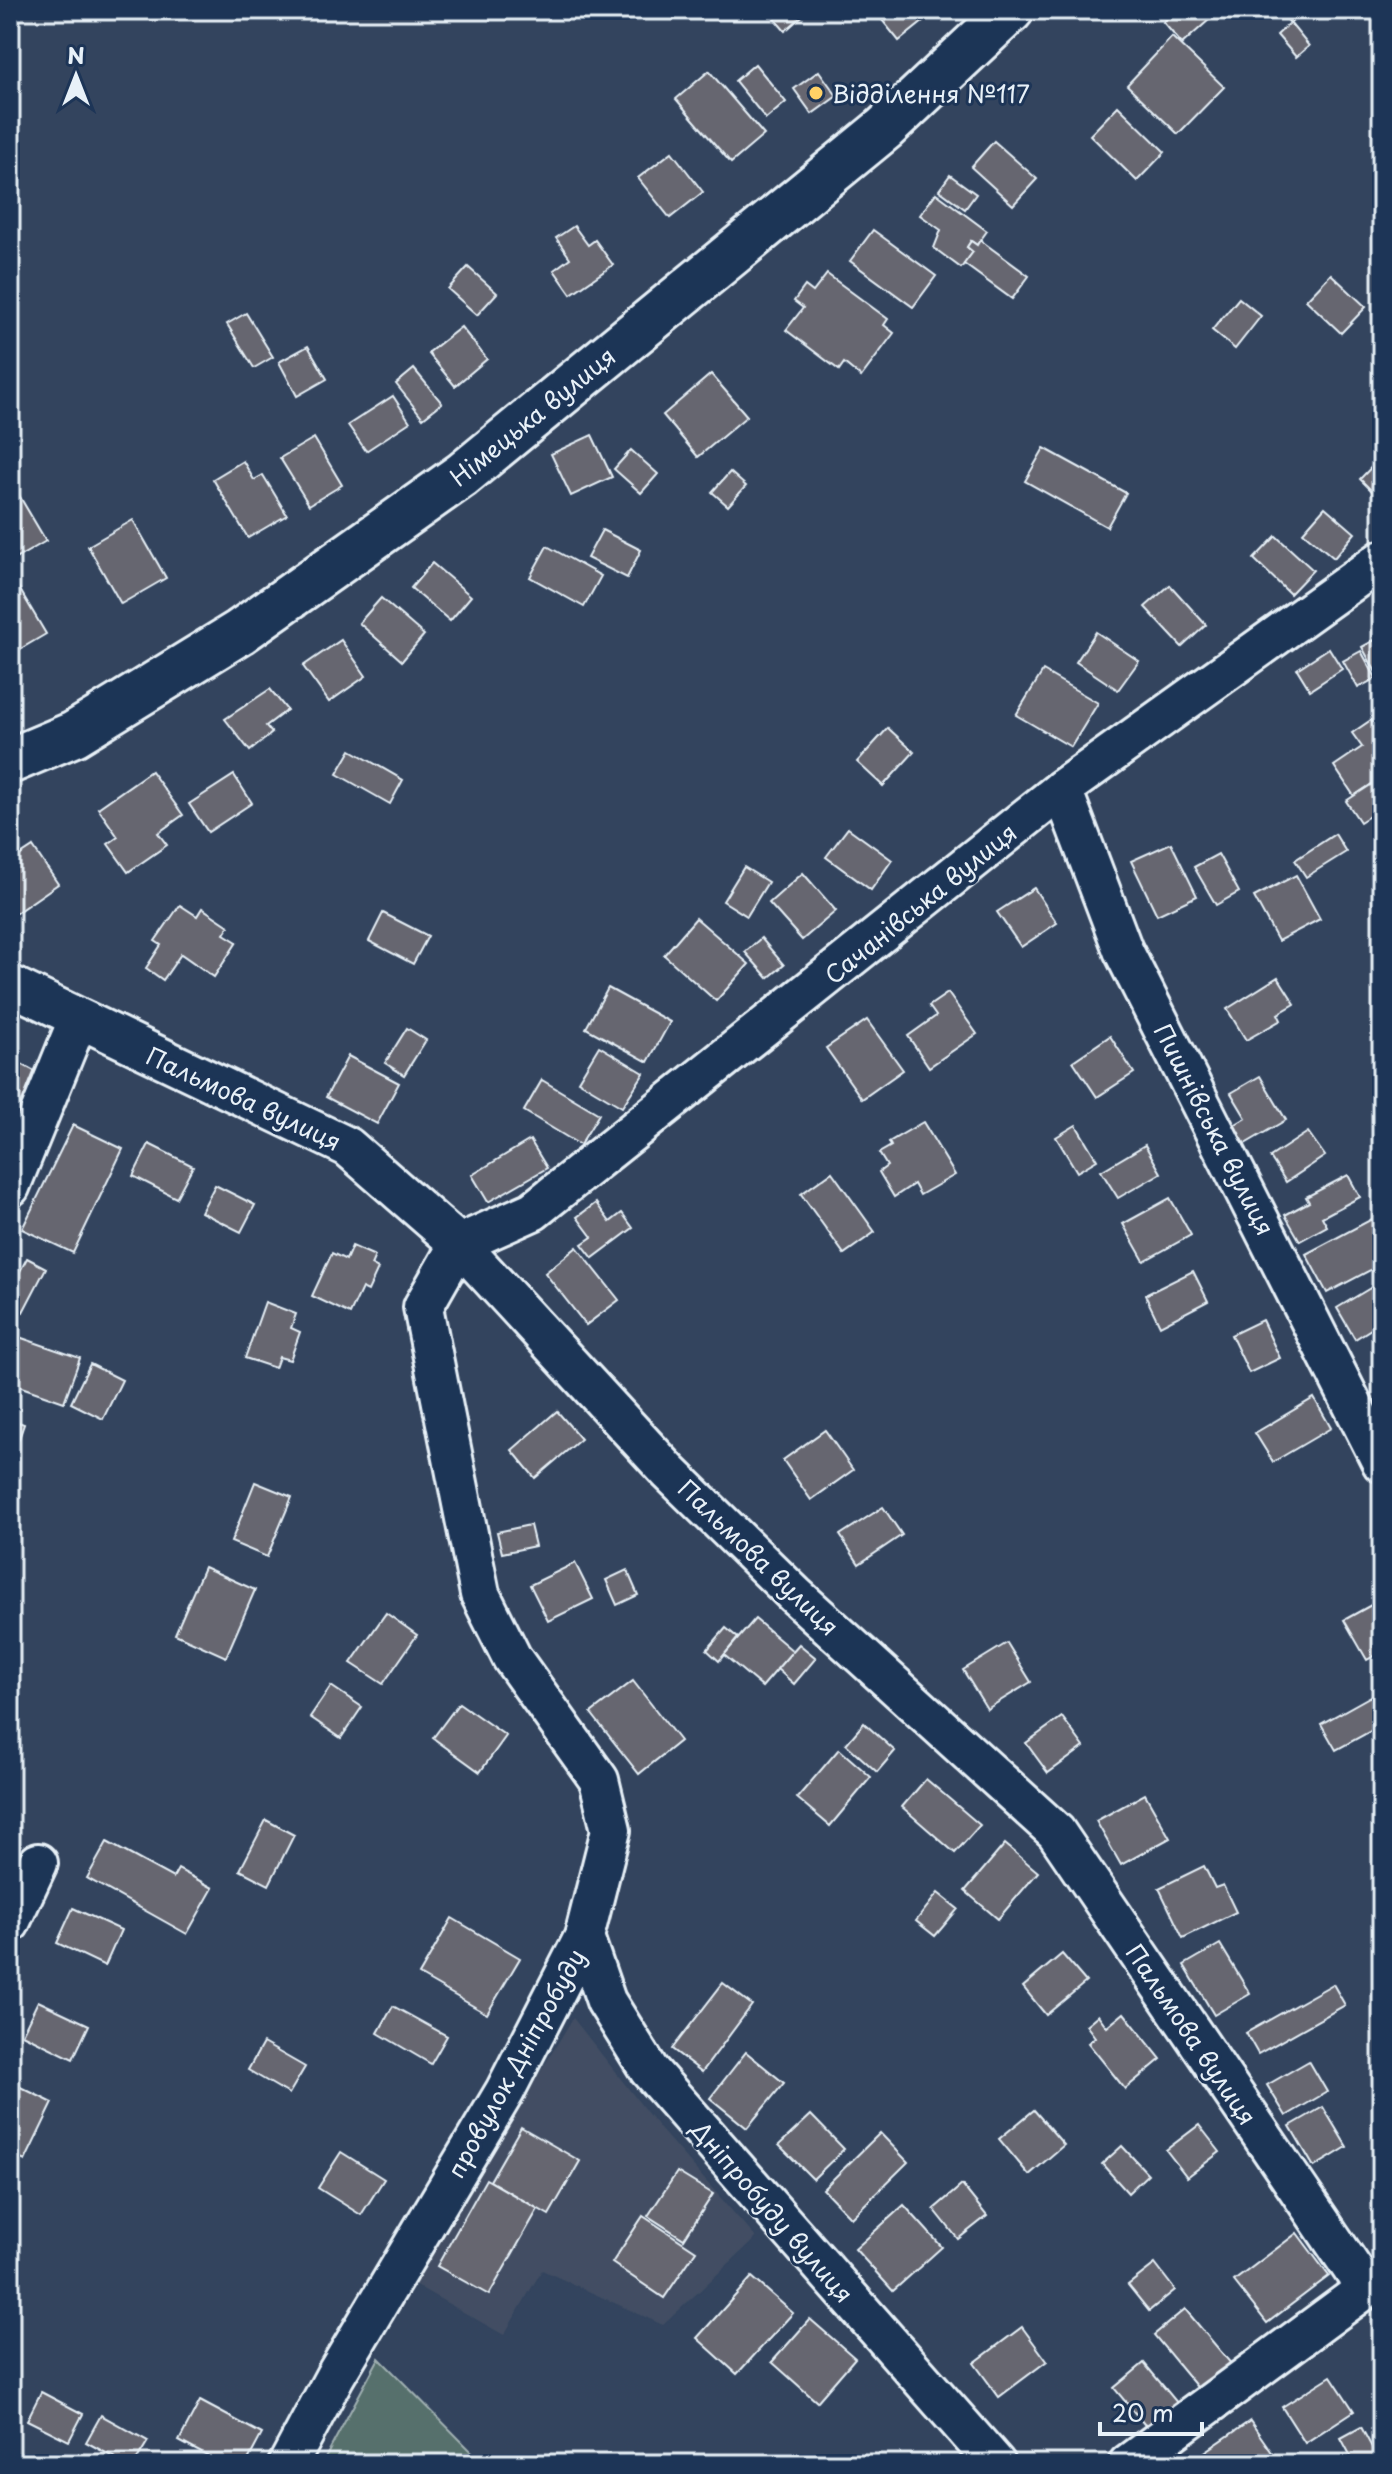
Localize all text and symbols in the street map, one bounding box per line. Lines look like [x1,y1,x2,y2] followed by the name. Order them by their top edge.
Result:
[36,36,116,116] north arrow
[67,38,85,71] text: N
[832,75,1030,111] place label: Відділення №117
[807,84,825,102] marker: Відділення №117
[441,338,623,494] street label: Німецька вулиця
[816,814,1024,992] street label: Сачанівська вулиця
[1146,1017,1284,1241] street label: Пишнівська вулиця
[141,1037,347,1159] street label: Пальмова вулиця
[670,1471,848,1643] street label: Пальмова вулиця
[1118,1936,1266,2132] street label: Пальмова вулиця
[437,1942,593,2184] street label: провулок Дніпробуду
[683,2111,862,2310] street label: Дніпробуду вулиця
[1100,2386,1202,2436] scale bar
[1112,2394,1174,2430] text: 20 m

